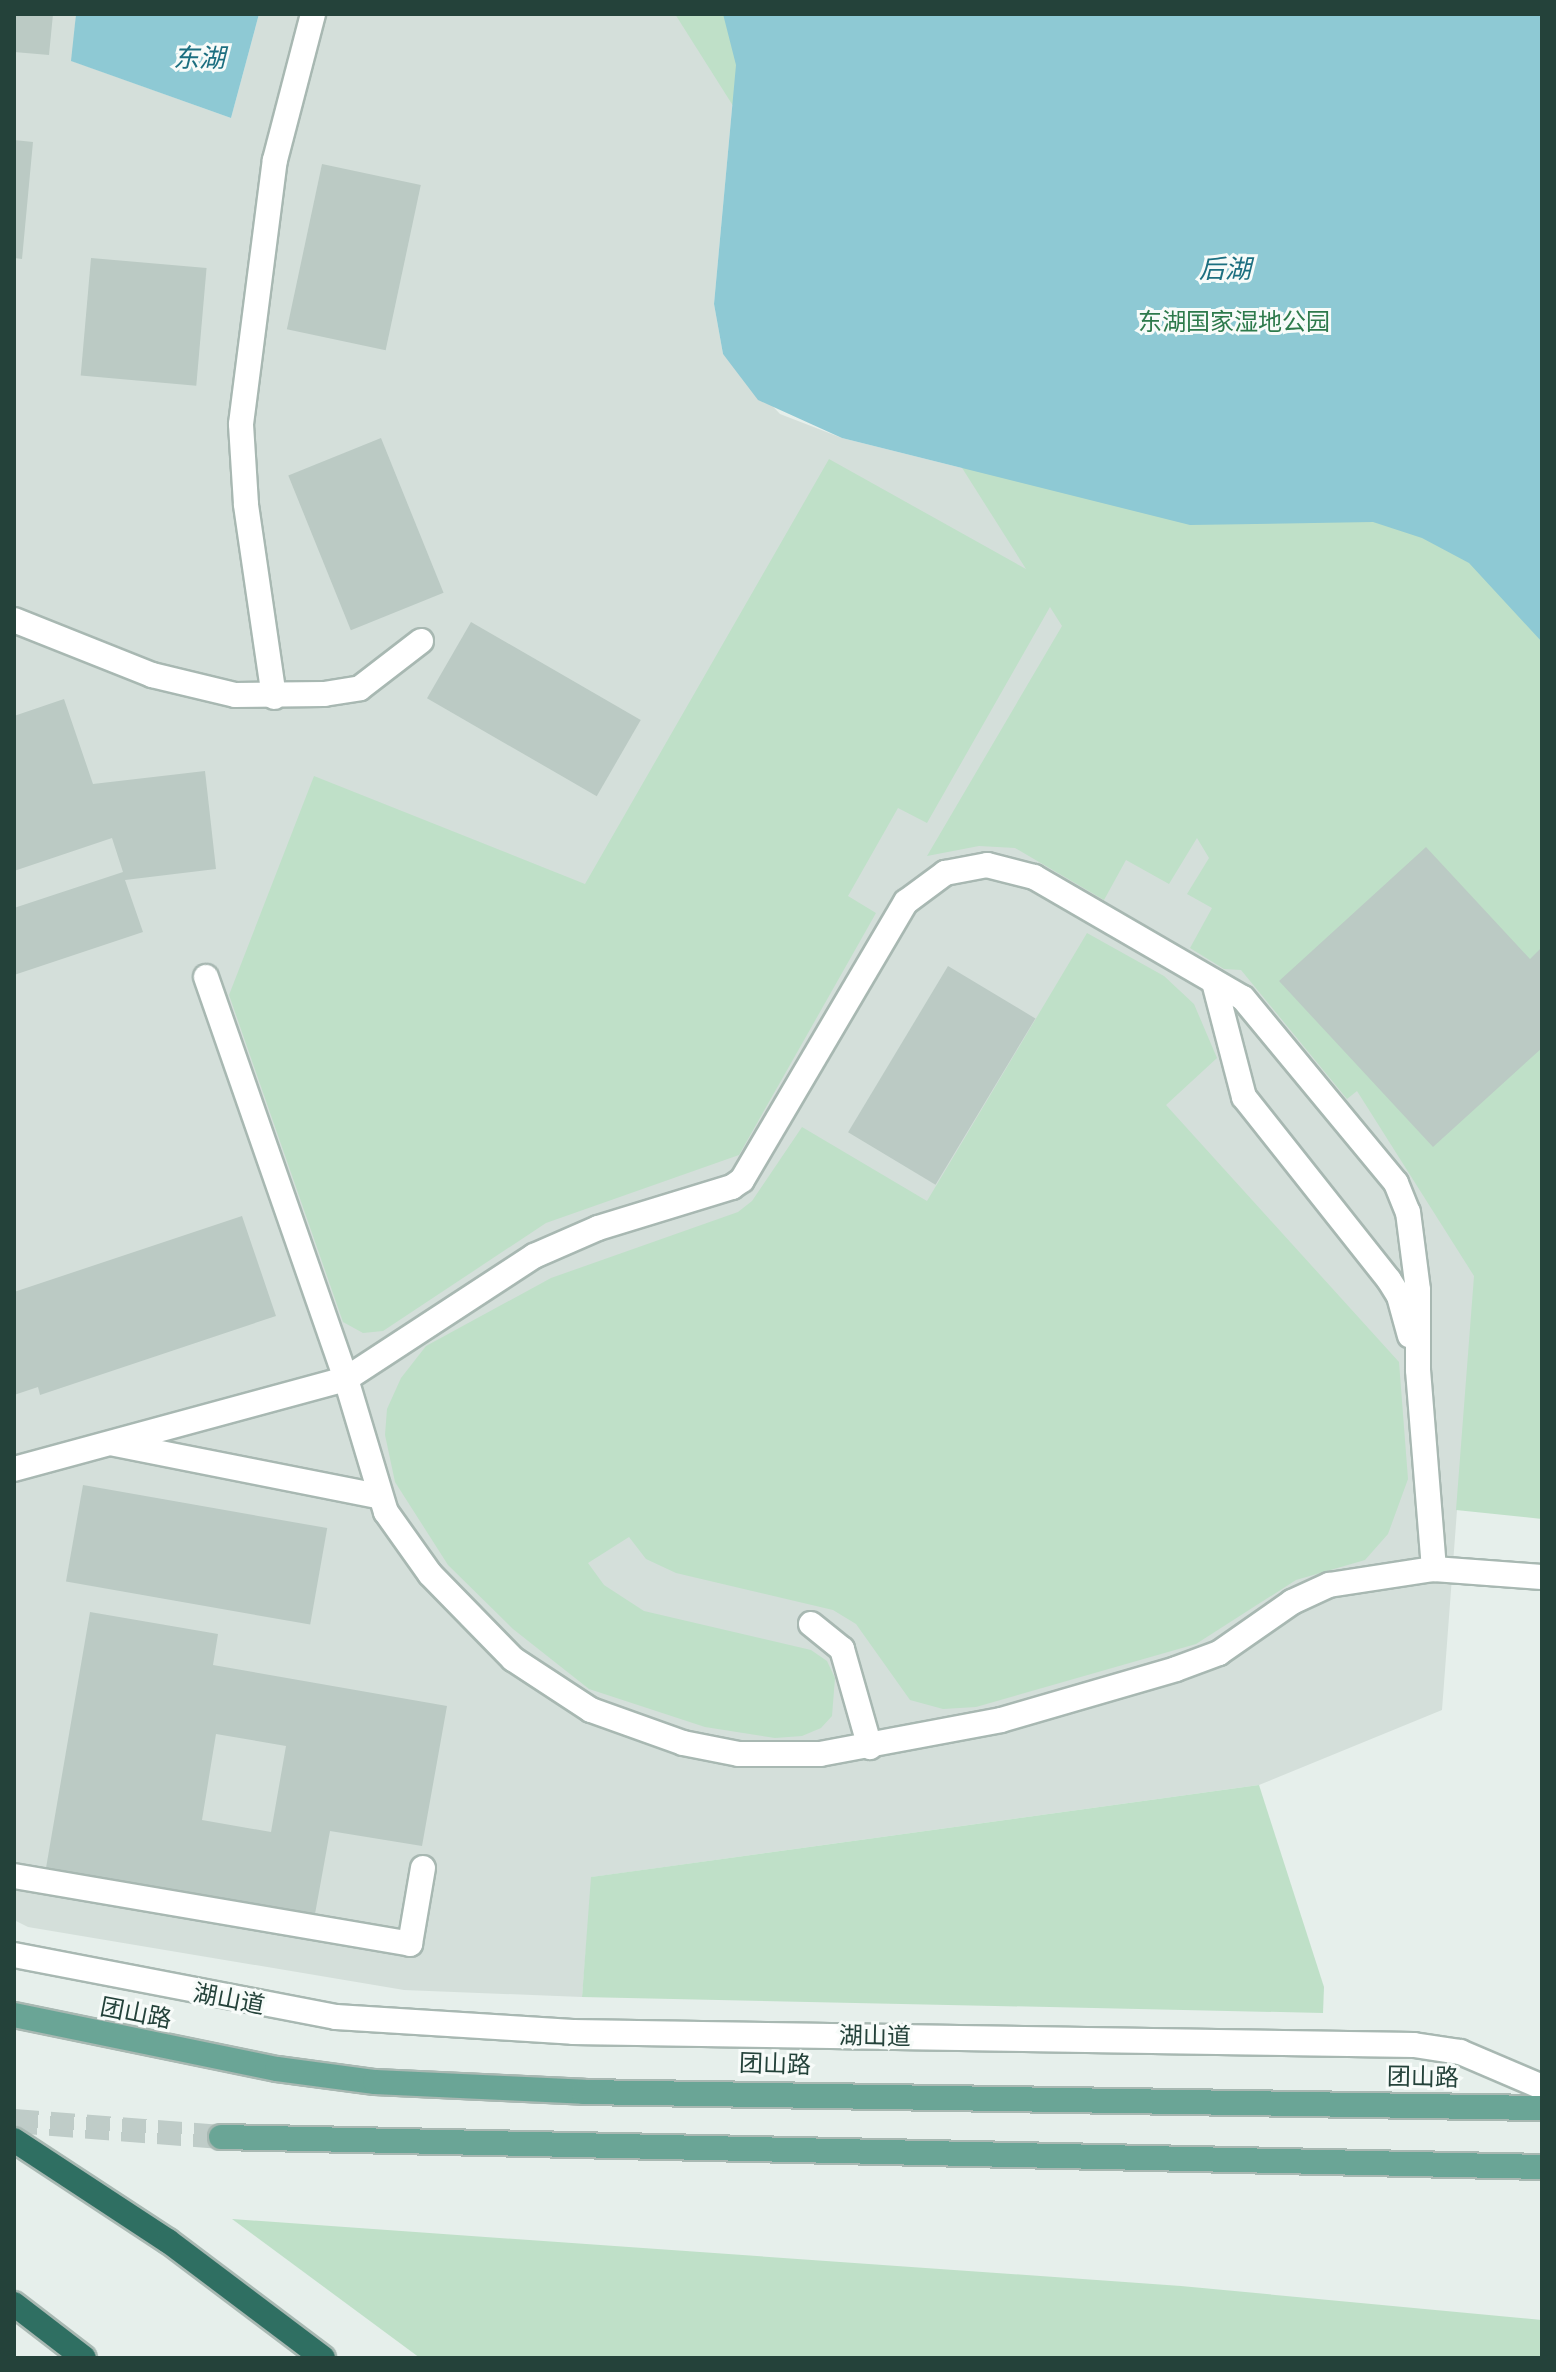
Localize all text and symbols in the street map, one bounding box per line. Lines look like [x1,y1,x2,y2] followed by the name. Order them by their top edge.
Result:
[173,43,225,75] water label: 东湖
[1199,254,1251,286] water label: 后湖
[1138,308,1330,336] park label: 东湖国家湿地公园
[191,1978,267,2020] street label: 湖山道
[98,1992,174,2034] street label: 团山路
[839,2021,911,2051] street label: 湖山道
[739,2048,811,2080] street label: 团山路
[1387,2062,1459,2092] street label: 团山路

